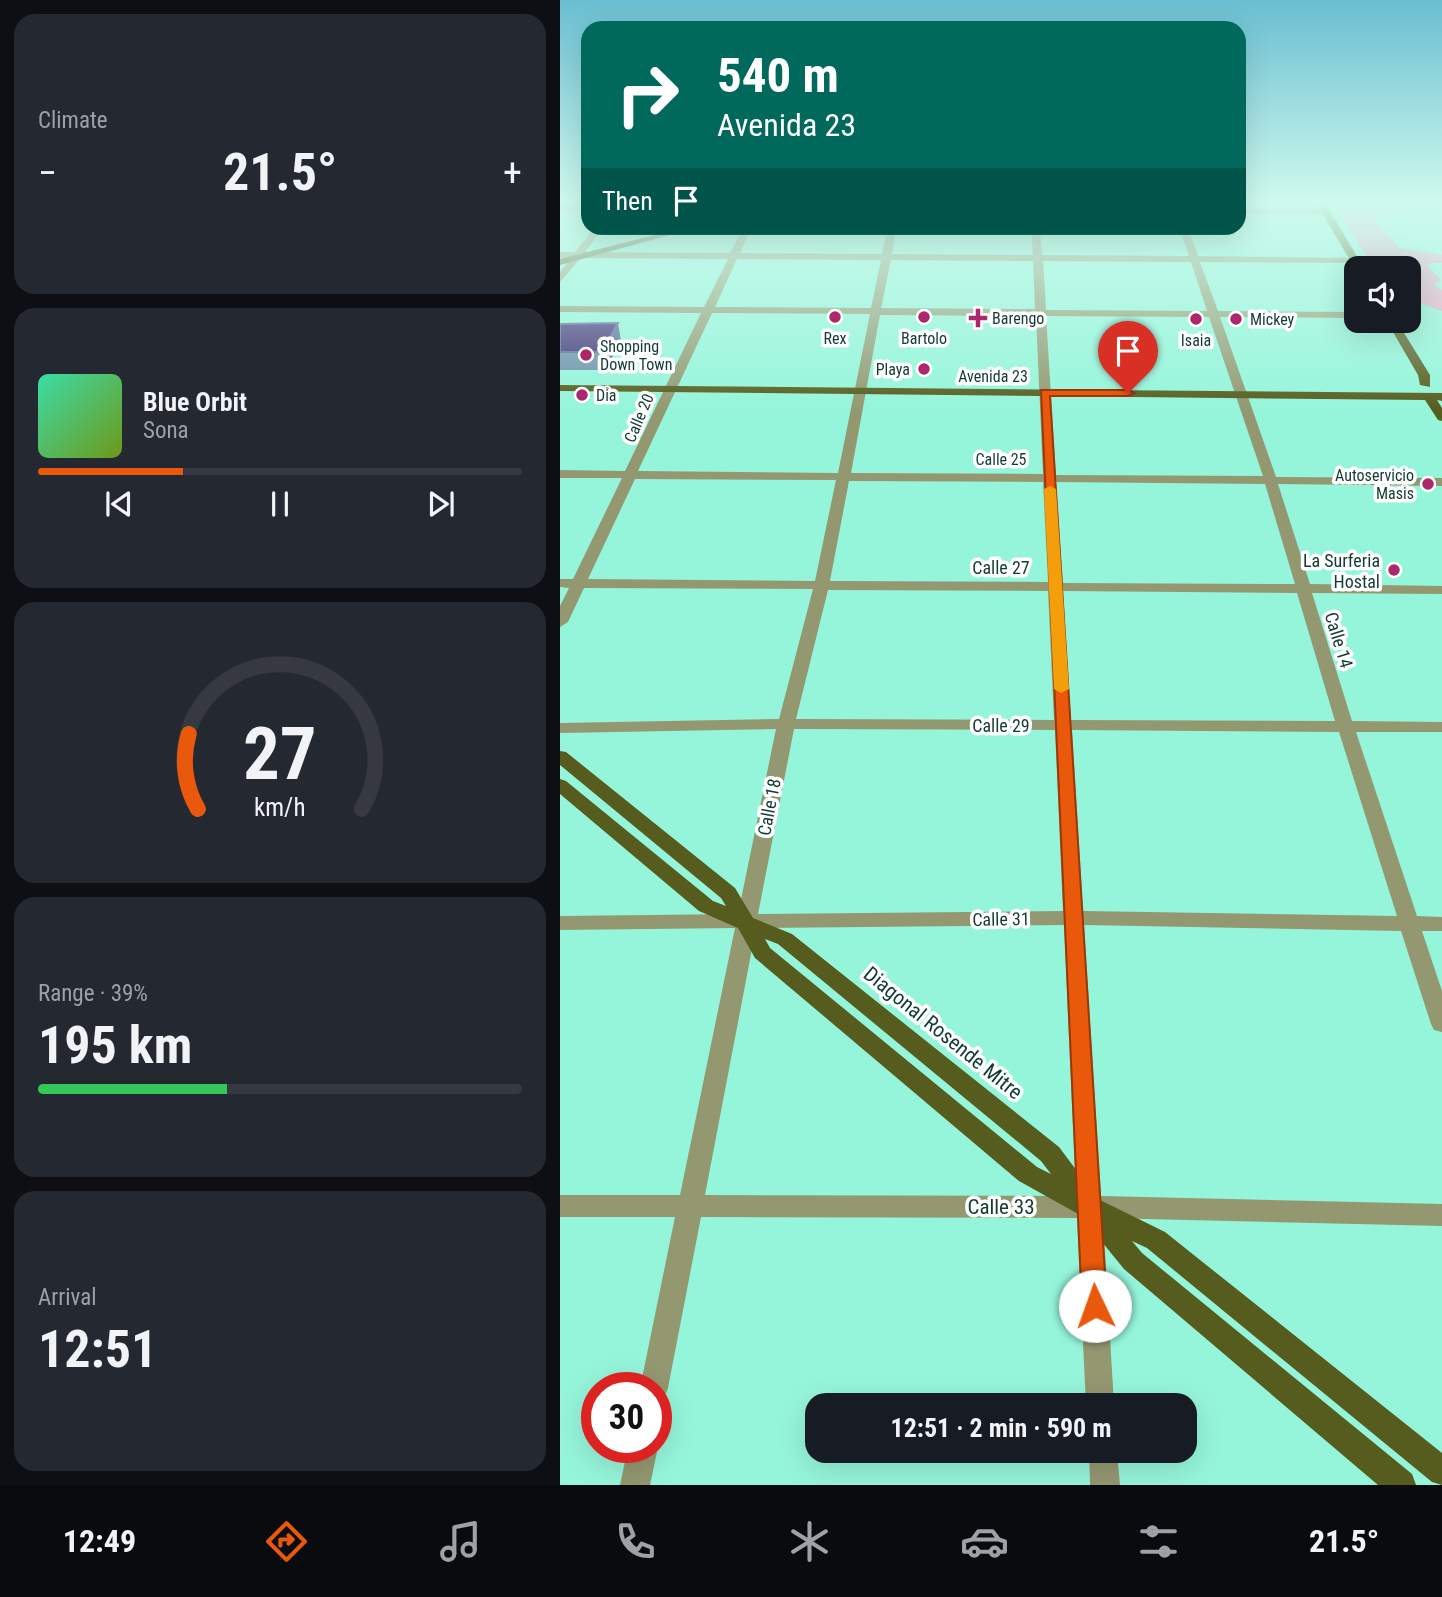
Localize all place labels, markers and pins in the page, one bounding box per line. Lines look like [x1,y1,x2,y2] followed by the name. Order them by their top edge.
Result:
[827,309,843,325] marker: Rex
[916,309,932,325] marker: Bartolo
[992,309,1044,328] place label: Barengo
[970,310,986,326] marker: Barengo
[1250,310,1295,329] place label: Mickey
[1188,311,1204,327] marker: Isaia
[1228,311,1244,327] marker: Mickey
[1098,321,1158,393] pin
[823,329,847,348] place label: Rex
[901,329,947,348] place label: Bartolo
[1181,331,1211,350] place label: Isaia
[600,337,672,374] place label: Shopping Down Town
[578,347,594,363] marker: Shopping Down Town
[876,360,910,379] place label: Playa
[916,361,932,377] marker: Playa
[596,386,616,405] place label: Dia
[574,387,590,403] marker: Dia
[1335,466,1414,503] place label: Autoservicio Masis
[1420,476,1436,492] marker: Autoservicio Masis
[1303,550,1380,592] place label: La Surferia Hostal
[1386,562,1402,578] marker: La Surferia Hostal

